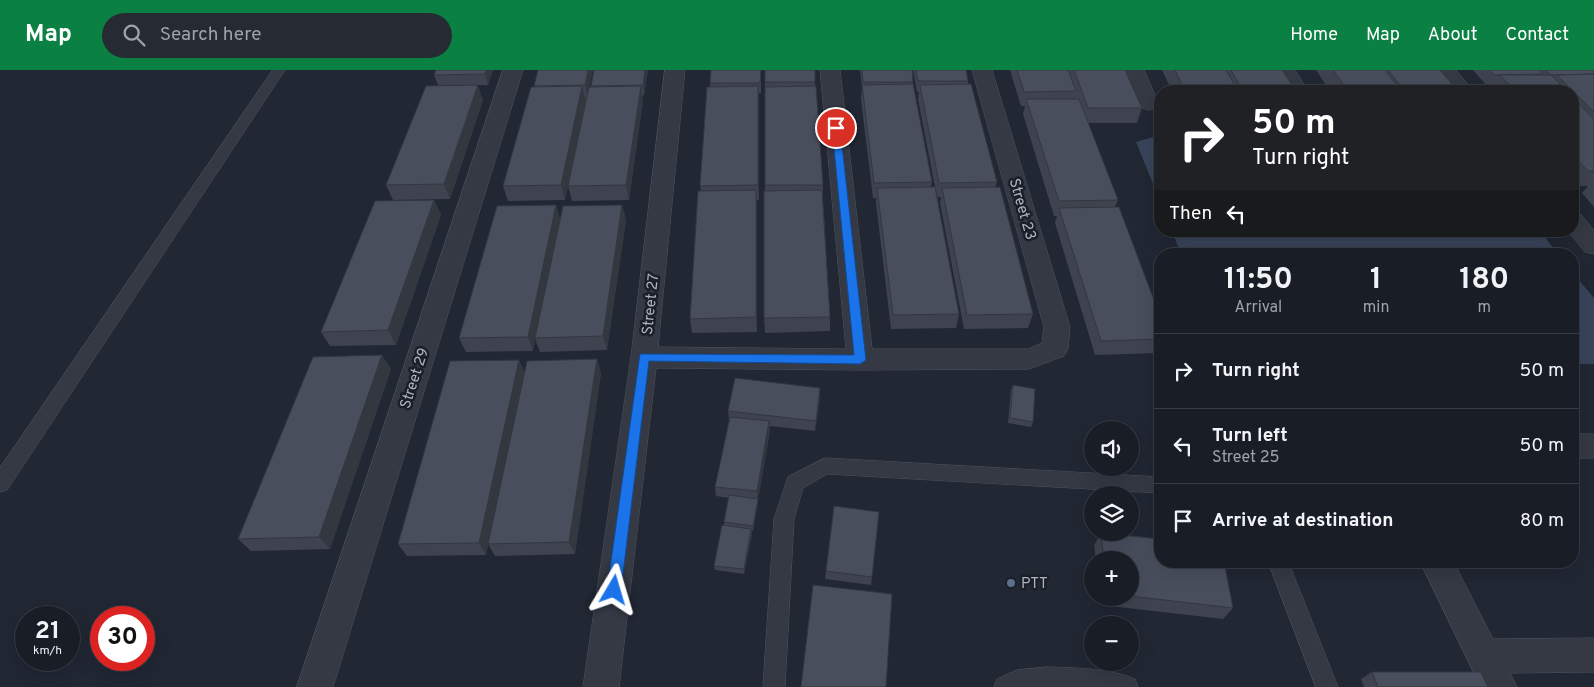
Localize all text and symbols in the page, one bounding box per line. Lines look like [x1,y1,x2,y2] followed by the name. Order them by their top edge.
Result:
[102,13,452,58] search box
[25,20,72,50] text: Map
[120,21,148,49] icon: search
[160,23,261,47] text: Search here
[1290,24,1338,47] text: Home
[1366,24,1400,47] text: Map
[1428,24,1477,47] text: About
[1505,24,1569,47] text: Contact
[1252,102,1336,146] text: 50 m
[1169,105,1234,170] icon: right
[815,107,857,149] pin
[822,114,850,142] icon: arrive
[1252,145,1349,172] text: Turn right
[1004,177,1039,242] street label: Street 23
[1222,200,1250,228] icon: left
[1169,202,1212,226] text: Then
[1224,262,1293,299] text: 11:50
[1370,262,1382,299] text: 1
[1459,262,1509,299] text: 180
[639,272,664,336] street label: Street 27
[1235,298,1282,318] text: Arrival
[1363,298,1389,318] text: min
[1477,298,1491,318] text: m
[397,346,434,411] street label: Street 29
[1169,357,1197,385] icon: right
[1212,359,1300,383] text: Turn right
[1519,359,1564,383] text: 50 m
[1084,421,1139,671] map controls
[1084,421,1139,476] button: sound
[1212,424,1288,448] text: Turn left
[1169,432,1197,460] icon: left
[1519,434,1564,458] text: 50 m
[1212,448,1280,468] text: Street 25
[1084,486,1139,541] button: layers
[1169,507,1197,535] icon: arrive
[1212,509,1393,533] text: Arrive at destination
[1520,509,1564,533] text: 80 m
[1084,551,1139,606] button: +
[587,563,639,615] position arrow
[1021,575,1048,594] place label: PTT
[1005,577,1017,589] marker: PTT
[90,606,155,671] speed limit sign: 30
[35,616,60,648] text: 21
[1084,616,1139,671] button: −
[33,643,62,659] text: km/h

